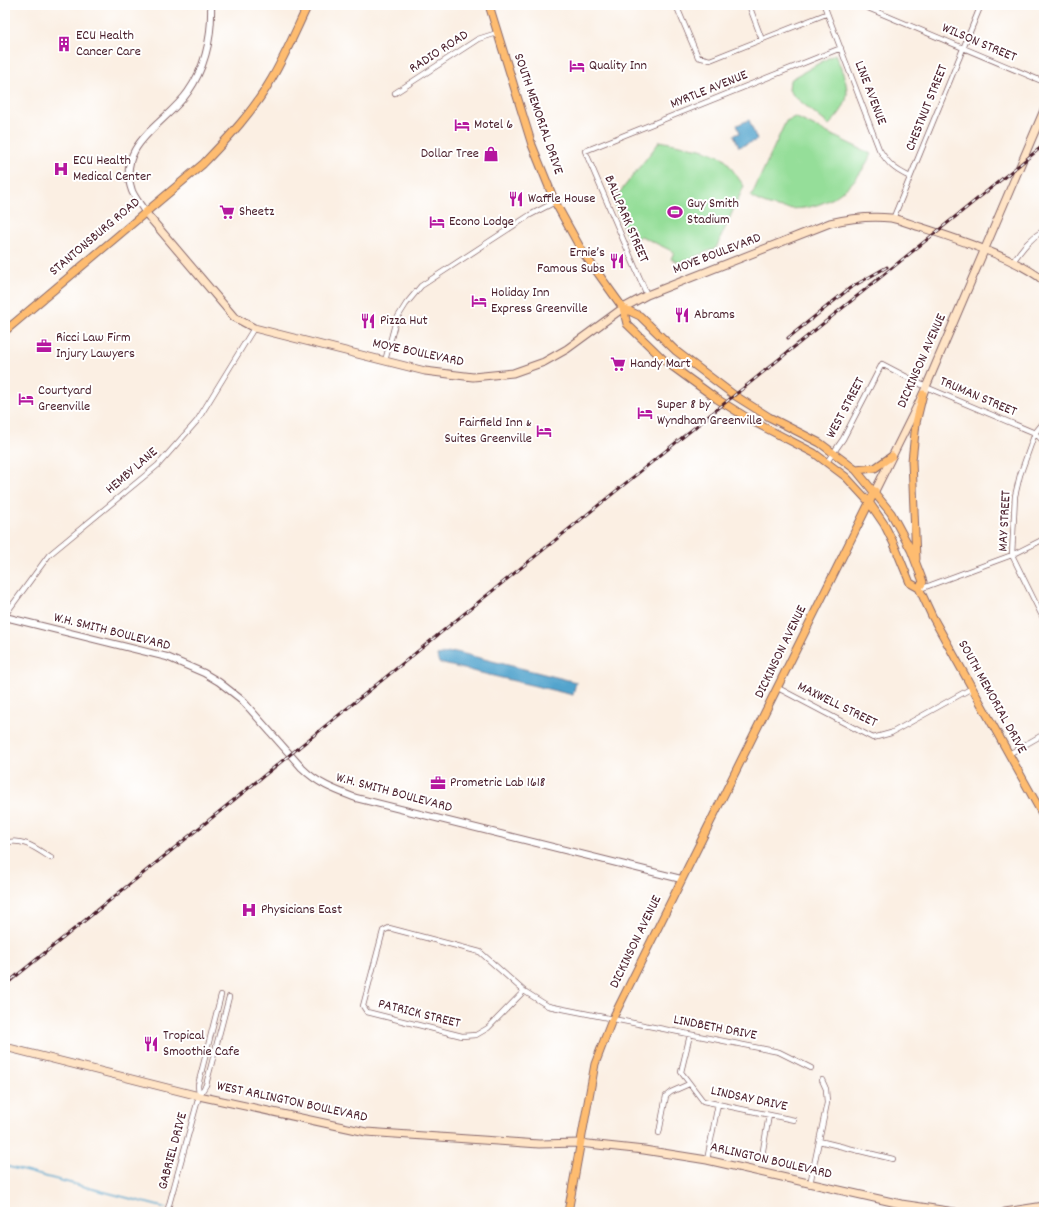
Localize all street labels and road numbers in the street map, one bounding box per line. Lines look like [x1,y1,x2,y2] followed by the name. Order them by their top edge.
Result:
[939,18,1020,68] street label: WILSON STREET
[405,25,473,79] street label: RADIO ROAD
[508,51,568,178] street label: SOUTH MEMORIAL DRIVE
[849,58,892,129] street label: LINE AVENUE
[901,61,954,154] street label: CHESTNUT STREET
[667,65,751,115] street label: MYRTLE AVENUE
[599,172,654,266] street label: BALLPARK STREET
[45,193,145,281] street label: STANTONSBURG ROAD
[670,228,764,280] street label: MOYE BOULEVARD
[892,310,952,411] street label: DICKINSON AVENUE
[371,334,465,372] street label: MOYE BOULEVARD
[936,372,1020,422] street label: TRUMAN STREET
[822,374,871,442] street label: WEST STREET
[102,442,163,499] street label: HEMBY LANE
[993,490,1017,552] street label: MAY STREET
[750,602,812,702] street label: DICKINSON AVENUE
[52,608,172,656] street label: W.H. SMITH BOULEVARD
[952,637,1032,758] street label: SOUTH MEMORIAL DRIVE
[794,677,881,733] street label: MAXWELL STREET
[334,768,454,818] street label: W.H. SMITH BOULEVARD
[605,892,667,992] street label: DICKINSON AVENUE
[376,994,463,1034] street label: PATRICK STREET
[672,1010,759,1046] street label: LINDBETH DRIVE
[215,1076,369,1128] street label: WEST ARLINGTON BOULEVARD
[709,1081,790,1117] street label: LINDSAY DRIVE
[153,1110,193,1192] street label: GABRIEL DRIVE
[708,1137,834,1185] street label: ARLINGTON BOULEVARD

